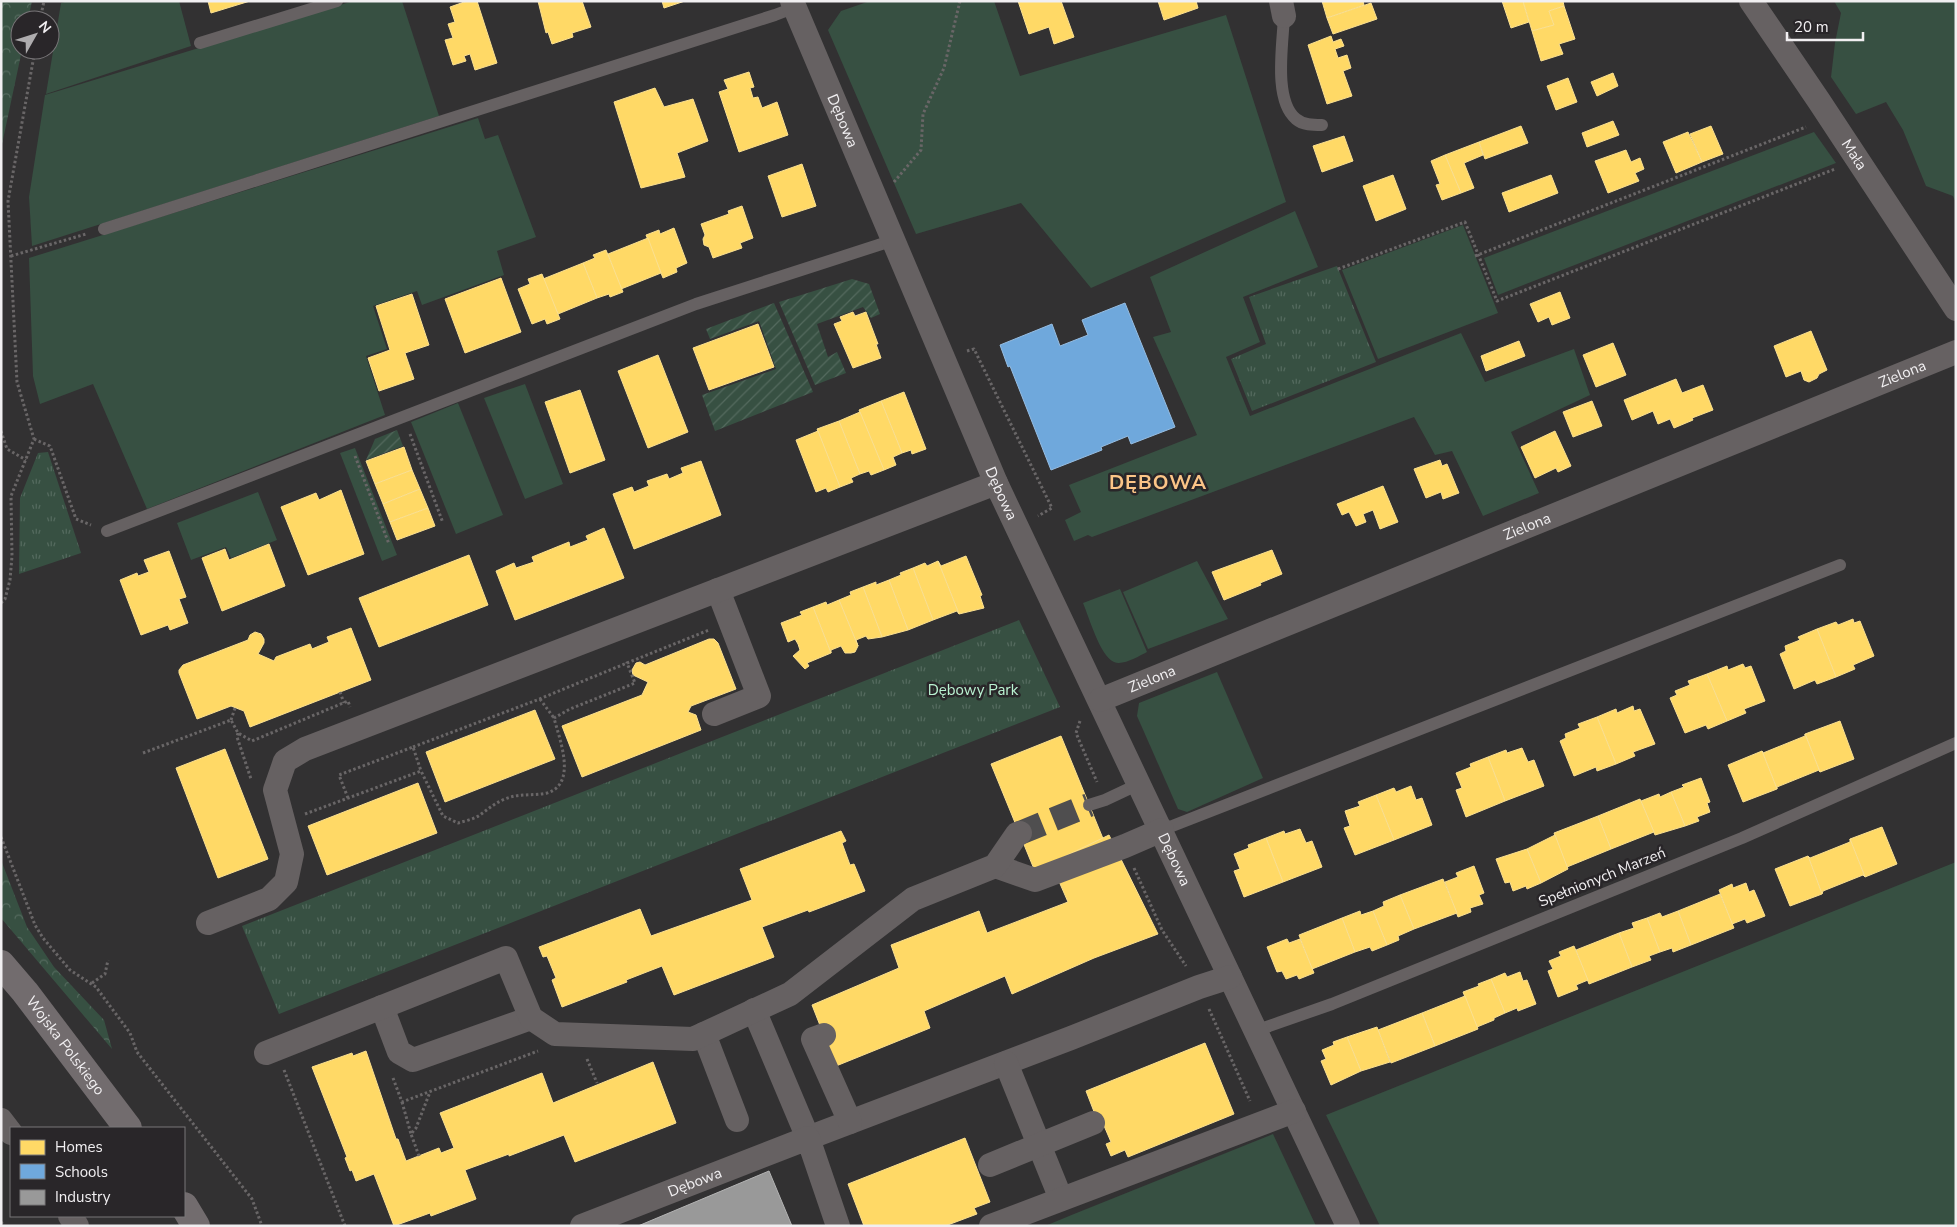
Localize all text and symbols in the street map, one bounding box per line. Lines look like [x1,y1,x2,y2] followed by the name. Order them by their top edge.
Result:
[10,10,60,60] north arrow
[1787,10,1863,42] scale bar
[34,17,55,37] text: N
[1794,17,1829,37] text: 20 m
[822,91,863,151] street label: Dębowa
[1837,135,1872,174] street label: Mała
[1876,355,1929,392] street label: Zielona
[980,464,1022,523] street label: Dębowa
[1109,469,1207,496] district label: DĘBOWA
[1500,508,1554,545] street label: Zielona
[1125,660,1179,697] street label: Zielona
[928,680,1019,700] park label: Dębowy Park
[1153,830,1196,889] street label: Dębowa
[1535,842,1669,912] street label: Spełnionych Marzeń
[22,992,109,1099] street label: Wojska Polskiego
[10,1127,185,1217] legend
[55,1137,103,1157] text: Homes
[55,1162,108,1182] text: Schools
[665,1163,725,1202] street label: Dębowa
[55,1187,111,1207] text: Industry

